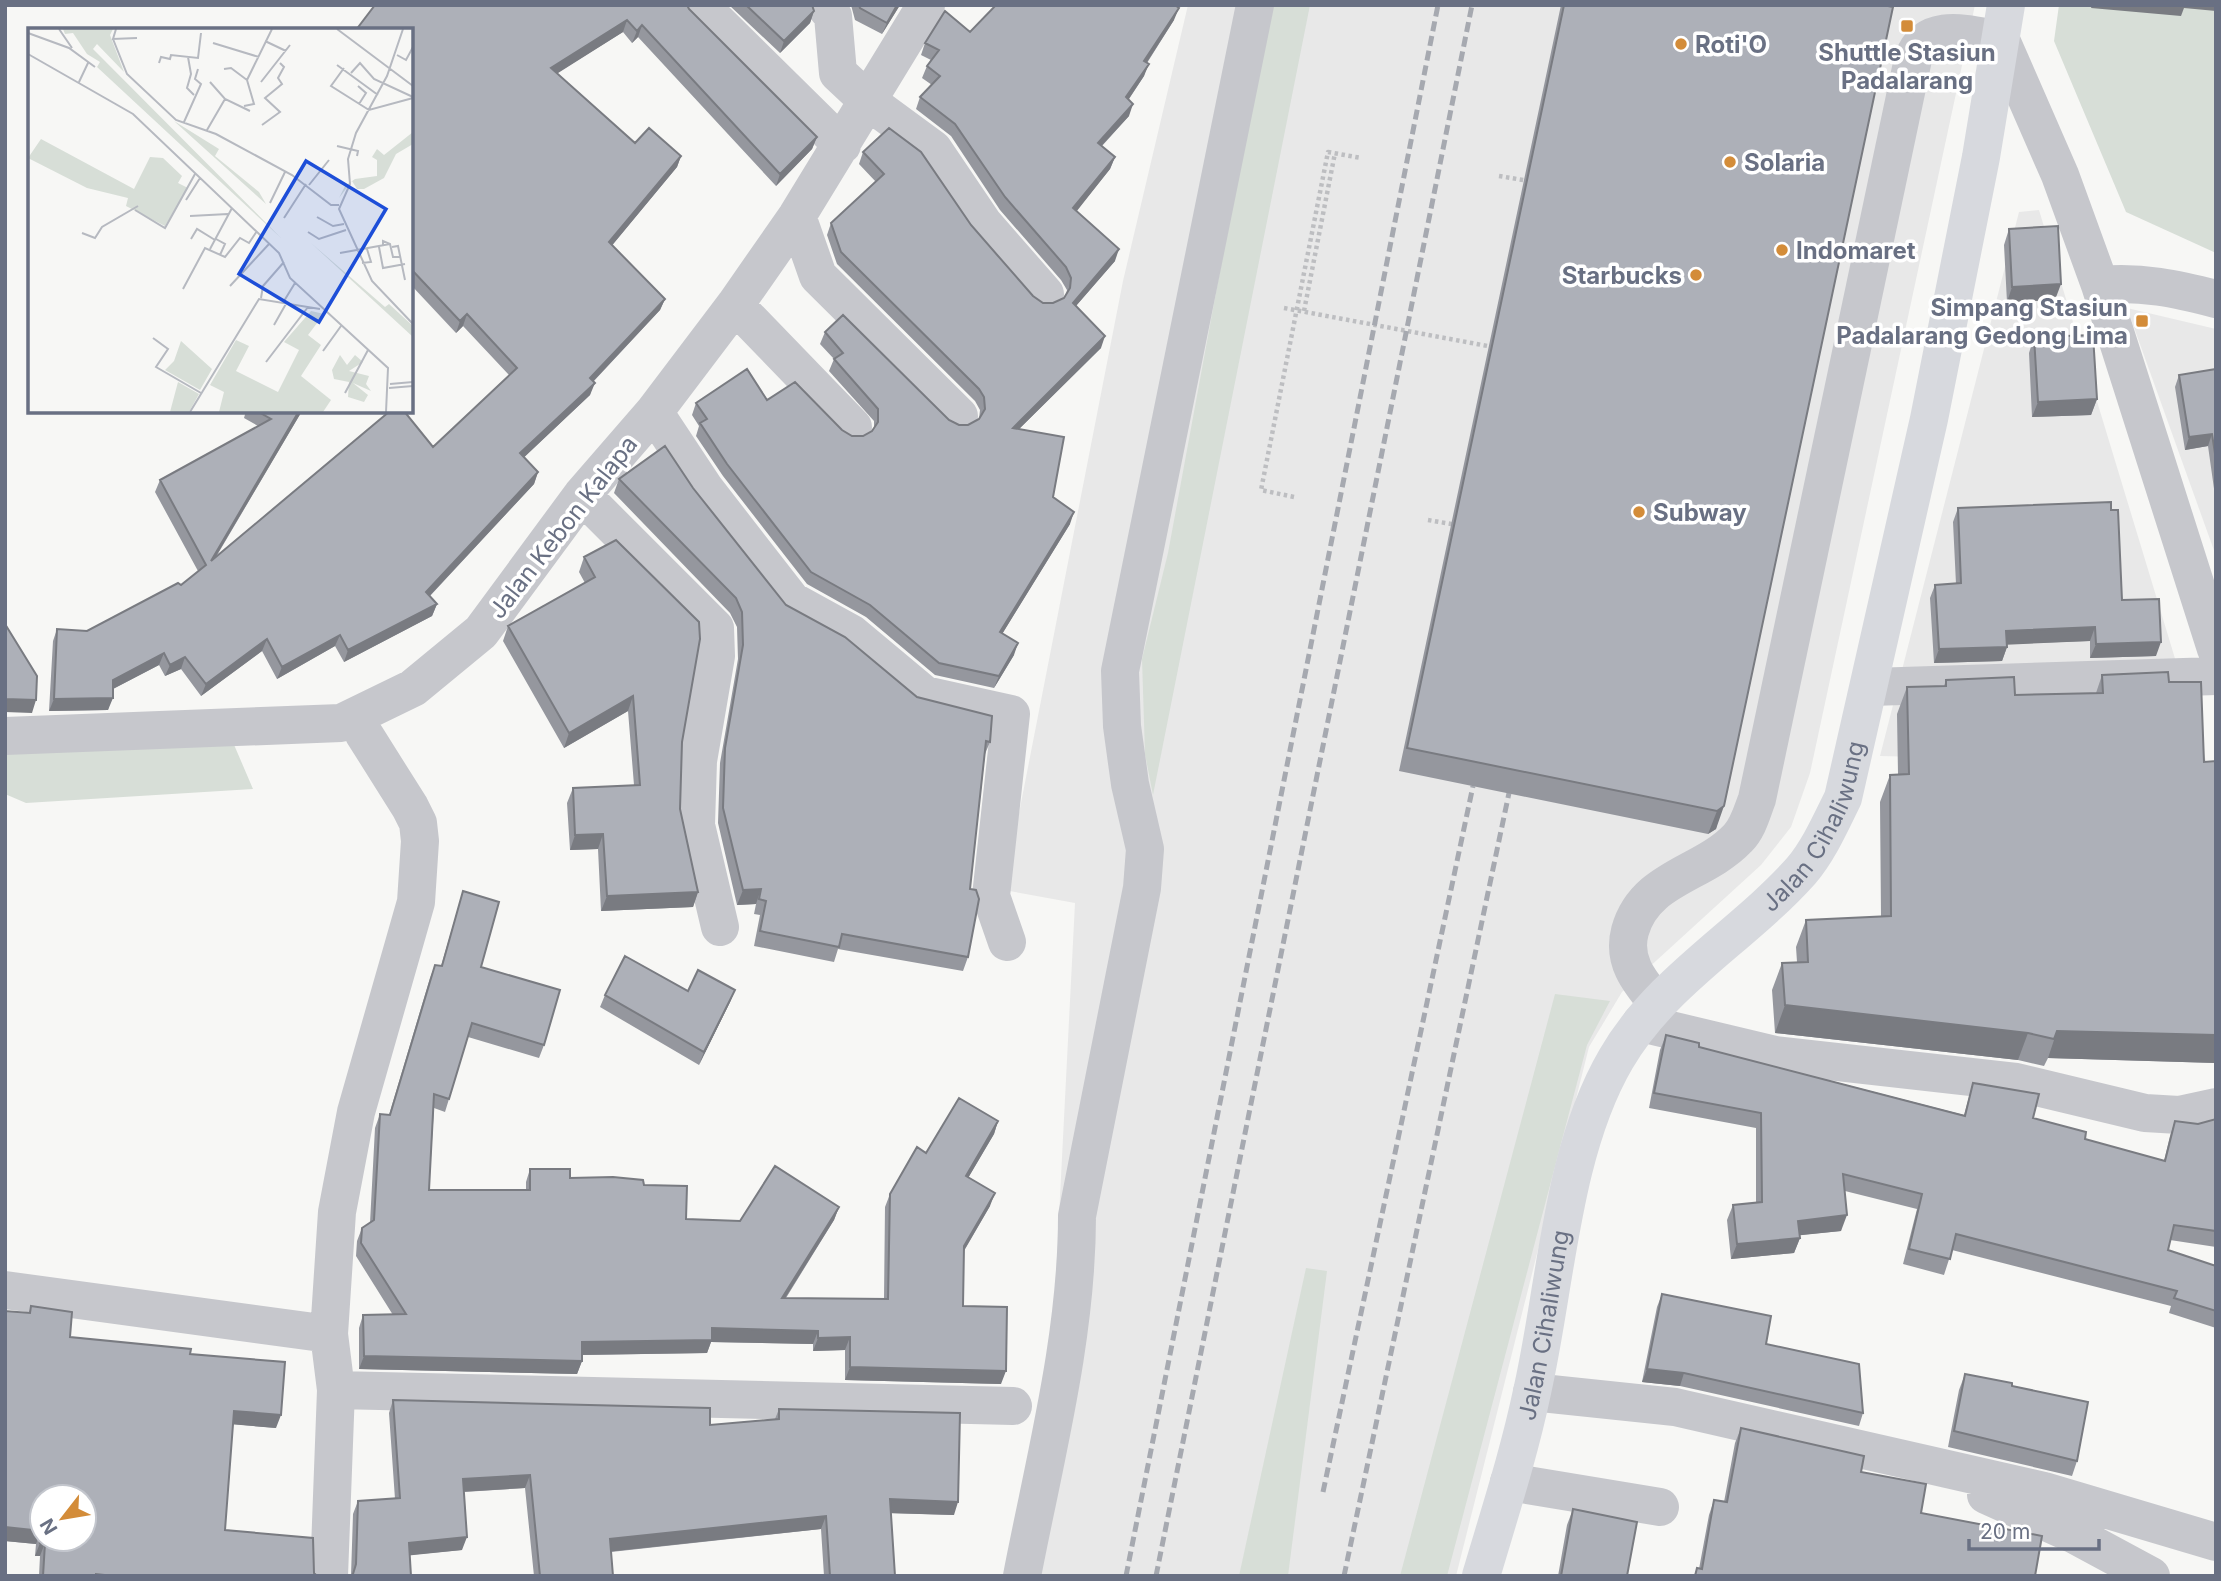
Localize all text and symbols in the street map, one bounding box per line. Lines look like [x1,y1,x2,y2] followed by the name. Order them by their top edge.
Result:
[1899,18,1915,34] marker: Shuttle Stasiun Padalarang
[28,28,413,413] inset map
[1695,30,1767,59] place label: Roti'O
[1673,36,1689,52] marker: Roti'O
[1818,38,1996,95] place label: Shuttle Stasiun Padalarang
[1744,148,1825,177] place label: Solaria
[1722,154,1738,170] marker: Solaria
[1796,236,1916,265] place label: Indomaret
[1774,242,1790,258] marker: Indomaret
[1562,261,1682,290] place label: Starbucks
[1688,267,1704,283] marker: Starbucks
[1836,293,2128,350] place label: Simpang Stasiun Padalarang Gedong Lima
[2134,313,2150,329] marker: Simpang Stasiun Padalarang Gedong Lima
[483,430,643,624] street label: Jalan Kebon Kalapa
[1653,498,1747,527] place label: Subway
[1631,504,1647,520] marker: Subway
[1756,738,1870,917] street label: Jalan Cihaliwung
[1512,1228,1575,1423] street label: Jalan Cihaliwung
[28,1483,98,1553] north arrow
[1969,1508,2098,1552] scale bar
[35,1514,62,1539] text: N
[1980,1519,2030,1544] text: 20 m

